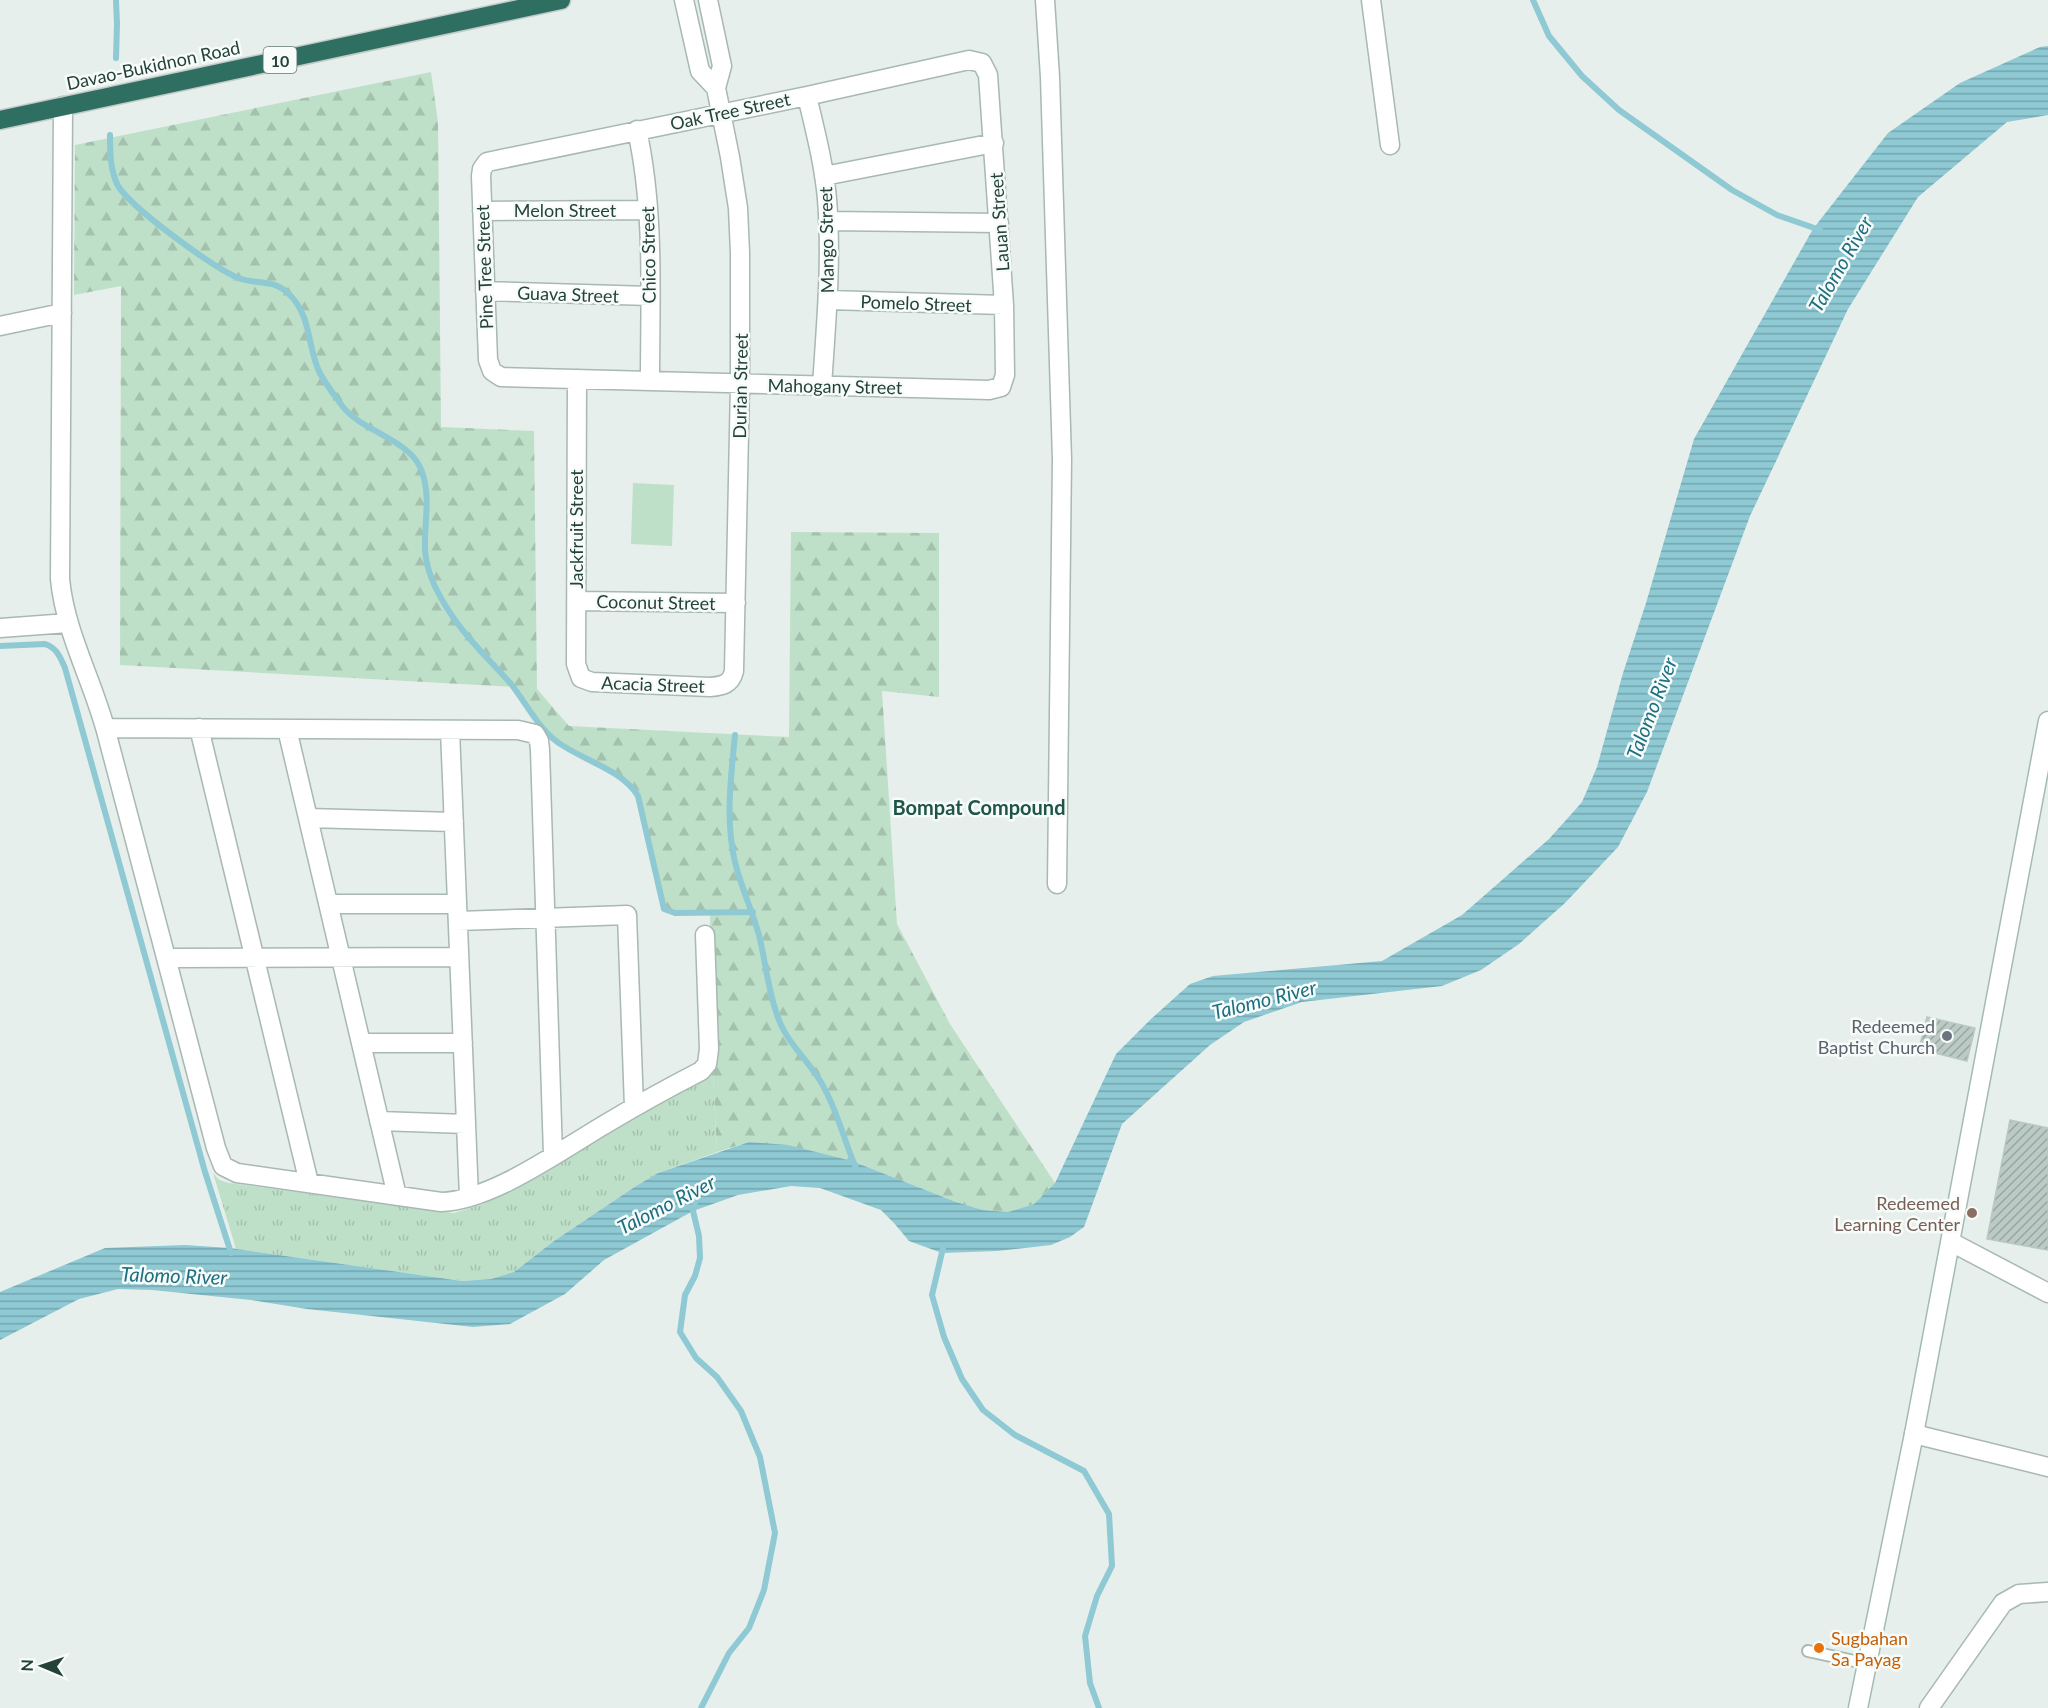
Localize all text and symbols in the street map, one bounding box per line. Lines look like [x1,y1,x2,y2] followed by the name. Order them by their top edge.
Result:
[64,36,242,94] street label: Davao-Bukidnon Road
[264,47,296,73] road number: 10
[668,87,793,134] street label: Oak Tree Street
[985,171,1013,272] street label: Lauan Street
[814,186,838,294] street label: Mango Street
[514,199,617,221] street label: Melon Street
[471,204,497,330] street label: Pine Tree Street
[636,206,660,304] street label: Chico Street
[1803,211,1878,316] water label: Talomo River
[517,281,620,307] street label: Guava Street
[860,290,973,316] street label: Pomelo Street
[728,333,752,439] street label: Durian Street
[768,374,903,398] street label: Mahogany Street
[565,469,587,589] street label: Jackfruit Street
[596,590,716,614] street label: Coconut Street
[1621,653,1682,762] water label: Talomo River
[601,671,706,697] street label: Acacia Street
[893,795,1065,819] district label: Bompat Compound
[1209,974,1320,1024] water label: Talomo River
[1818,1015,1935,1058] place label: Redeemed Baptist Church
[1940,1029,1954,1043] marker: Redeemed Baptist Church
[613,1169,720,1239] water label: Talomo River
[1834,1192,1960,1235] place label: Redeemed Learning Center
[1965,1206,1979,1220] marker: Redeemed Learning Center
[120,1261,229,1289] water label: Talomo River
[1831,1627,1908,1670] place label: Sugbahan Sa Payag
[12,1636,72,1696] north arrow
[1812,1641,1826,1655] marker: Sugbahan Sa Payag
[17,1659,36,1672] text: N

